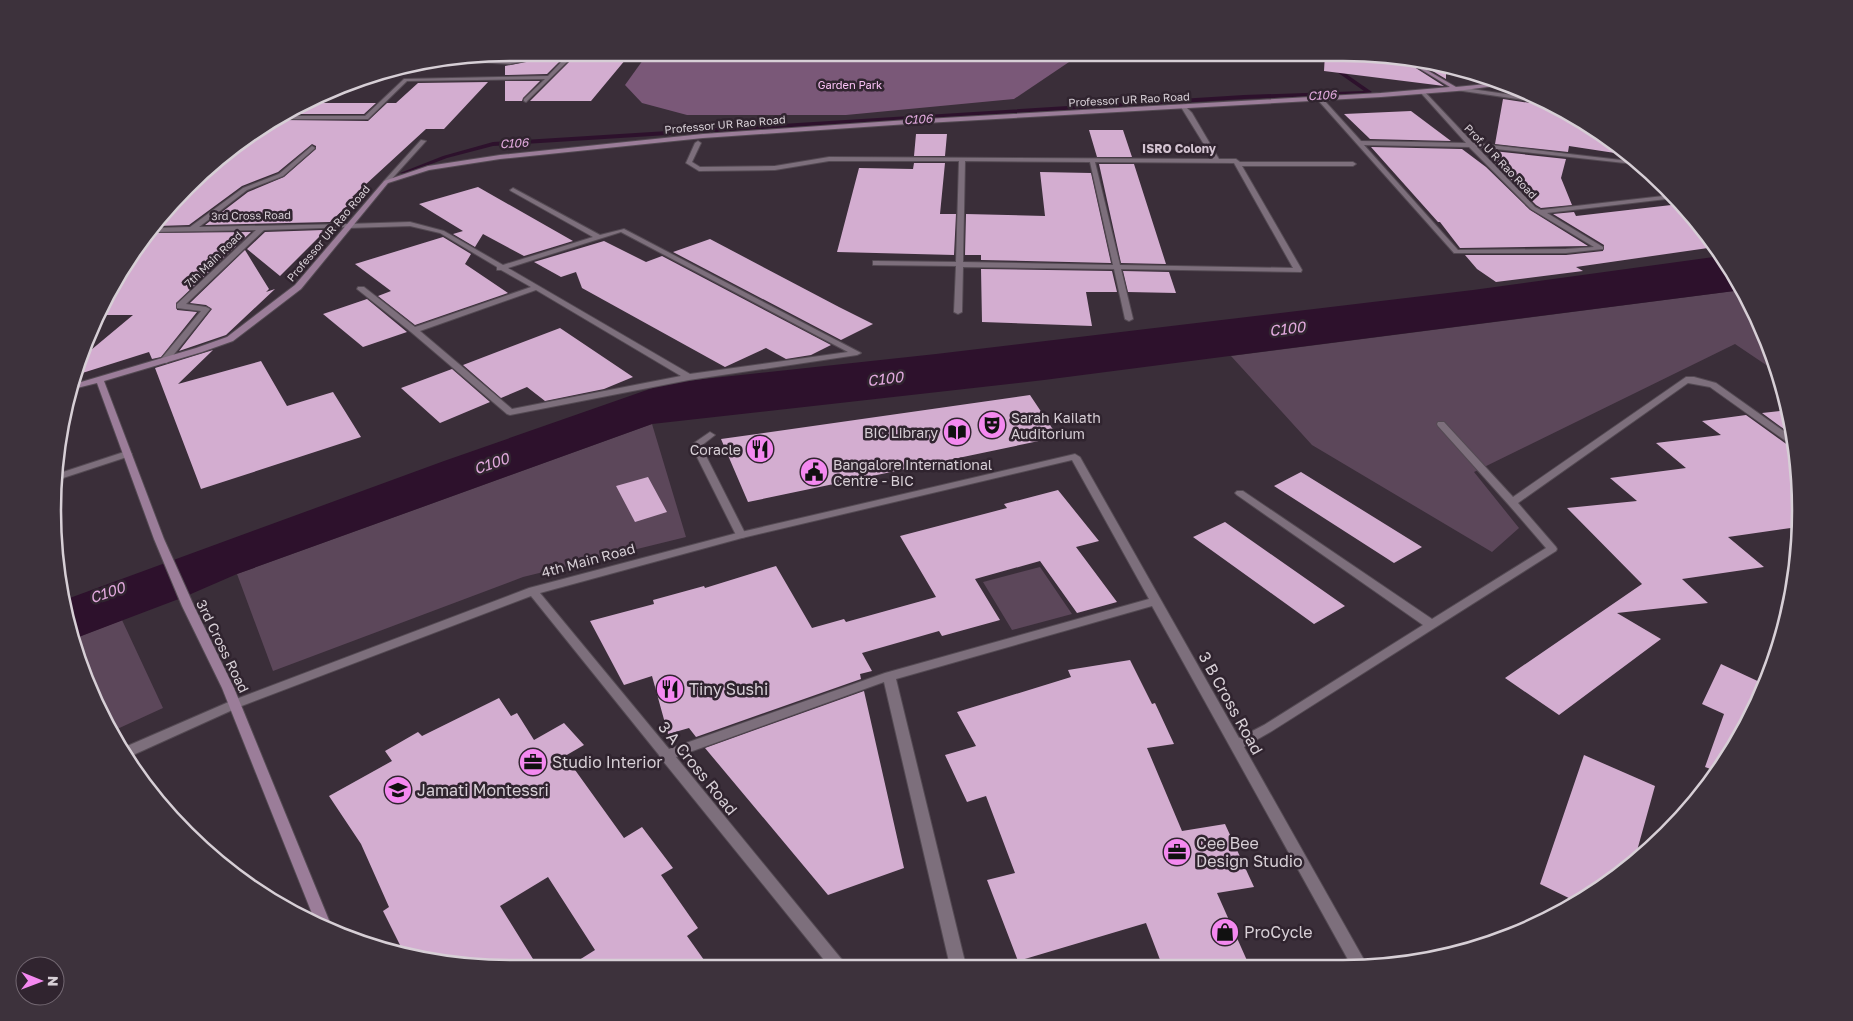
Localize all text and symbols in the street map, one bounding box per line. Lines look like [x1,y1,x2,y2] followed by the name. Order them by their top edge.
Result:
[818,78,882,91] park label: Garden Park
[1307,87,1338,103] water label: C106
[1068,89,1190,109] street label: Professor UR Rao Road
[903,111,934,127] water label: C106
[664,112,786,136] street label: Professor UR Rao Road
[1462,121,1540,201] street label: Prof. U R Rao Road
[499,135,530,151] water label: C106
[1142,141,1217,156] district label: ISRO Colony
[284,182,372,284] street label: Professor UR Rao Road
[211,208,291,222] street label: 3rd Cross Road
[182,228,244,290] street label: 7th Main Road
[1268,317,1308,339] water label: C100
[866,367,906,389] water label: C100
[1011,409,1101,442] place label: Sarah Kailath Auditorium
[977,410,1007,440] theatre icon: Sarah Kailath Auditorium
[942,417,972,447] library icon: BIC Library
[864,424,938,441] place label: BIC Library
[745,434,775,464] restaurant icon: Coracle
[690,441,741,458] place label: Coracle
[471,448,513,477] water label: C100
[833,456,992,489] place label: Bangalore International Centre - BIC
[799,457,829,487] public building icon: Bangalore International Centre - BIC
[539,539,637,581] street label: 4th Main Road
[87,577,129,606] water label: C100
[193,597,253,695] street label: 3rd Cross Road
[1194,648,1268,758] street label: 3 B Cross Road
[655,674,685,704] restaurant icon: Tiny Sushi
[689,679,768,699] place label: Tiny Sushi
[654,717,742,819] street label: 3 A Cross Road
[518,747,548,777] office icon: Studio Interior
[552,752,662,772] place label: Studio Interior
[383,775,413,805] school or university icon: Jamati Montessri
[417,780,549,800] place label: Jamati Montessri
[1196,833,1303,871] place label: Cee Bee Design Studio
[1162,837,1192,867] office icon: Cee Bee Design Studio
[1210,917,1240,947] shop icon: ProCycle
[1244,922,1313,942] place label: ProCycle
[15,956,65,1006] north arrow
[45,976,62,987] text: N

